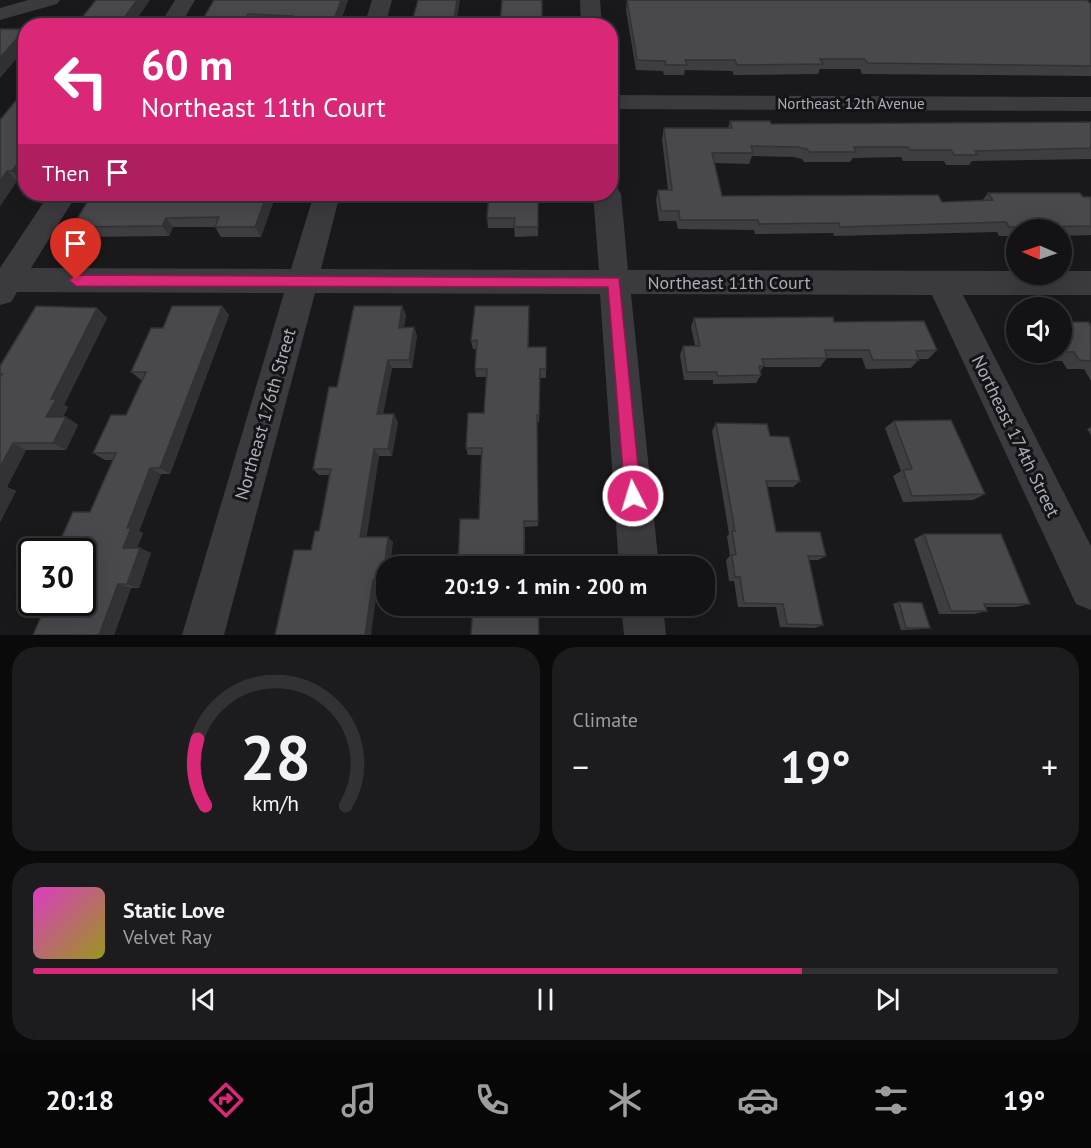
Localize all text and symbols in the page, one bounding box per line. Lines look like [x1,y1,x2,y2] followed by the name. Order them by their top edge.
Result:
[141,37,233,92] text: 60 m
[42,42,120,120] icon: left
[141,90,386,124] text: Northeast 11th Court
[777,94,925,113] street label: Northeast 12th Avenue
[101,156,134,189] icon: arrive
[42,159,89,187] text: Then
[50,218,101,280] pin
[1006,219,1072,285] north arrow
[1006,219,1072,363] map controls
[59,227,92,260] icon: arrive
[647,271,811,294] street label: Northeast 11th Court
[1006,297,1072,363] button: sound
[230,326,300,502] street label: Northeast 176th Street
[967,351,1065,521] street label: Northeast 174th Street
[601,464,665,528] position arrow
[18,538,96,616] speed limit sign: 30
[444,572,647,600] text: 20:19 · 1 min · 200 m
[573,707,638,733] text: Climate
[240,716,311,797] text: 28
[780,737,851,795] text: 19°
[573,745,589,788] text: −
[1041,745,1058,788] text: +
[252,789,299,817] text: km/h
[123,896,225,924] text: Static Love
[123,924,212,950] text: Velvet Ray
[187,983,220,1016] icon: previous
[529,983,562,1016] icon: pause
[871,983,904,1016] icon: next
[205,1079,247,1121] icon: directions
[338,1079,380,1121] icon: music
[471,1079,513,1121] icon: phone
[604,1079,646,1121] icon: climate
[737,1079,779,1121] icon: car
[870,1079,912,1121] icon: filters
[46,1083,114,1117] text: 20:18
[1003,1083,1045,1117] text: 19°

